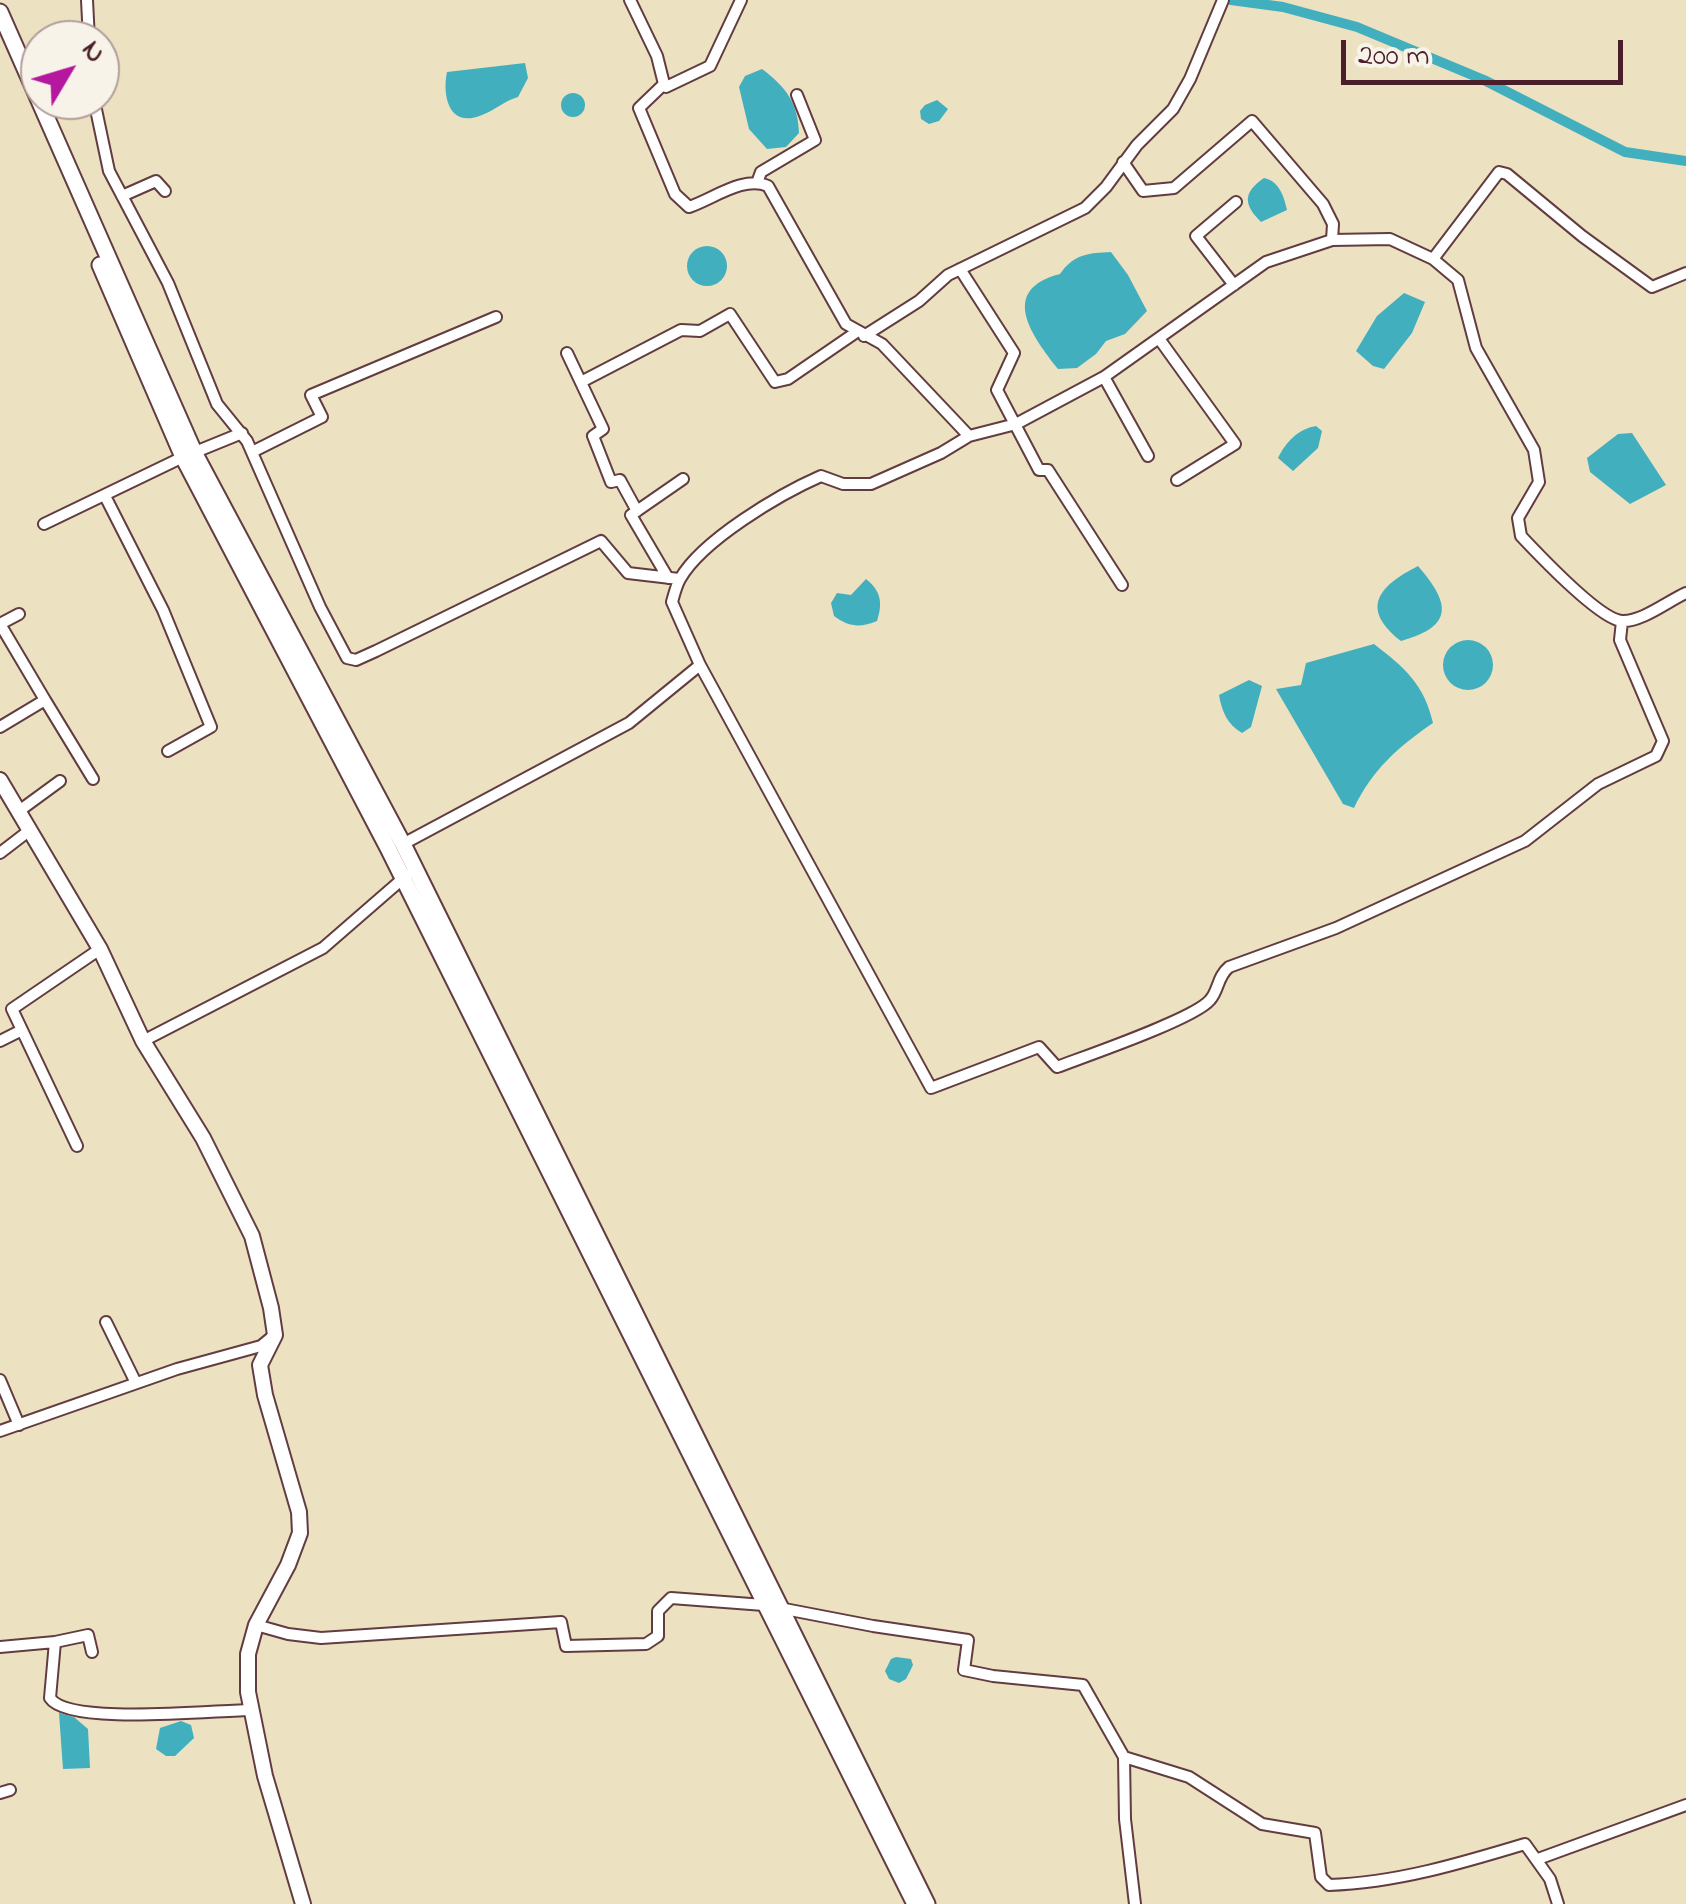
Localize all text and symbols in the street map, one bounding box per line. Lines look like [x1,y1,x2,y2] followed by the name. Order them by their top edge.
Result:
[20,20,120,120] north arrow
[1346,20,1628,82] scale bar
[70,32,114,73] text: N
[1358,35,1430,79] text: 200 m

